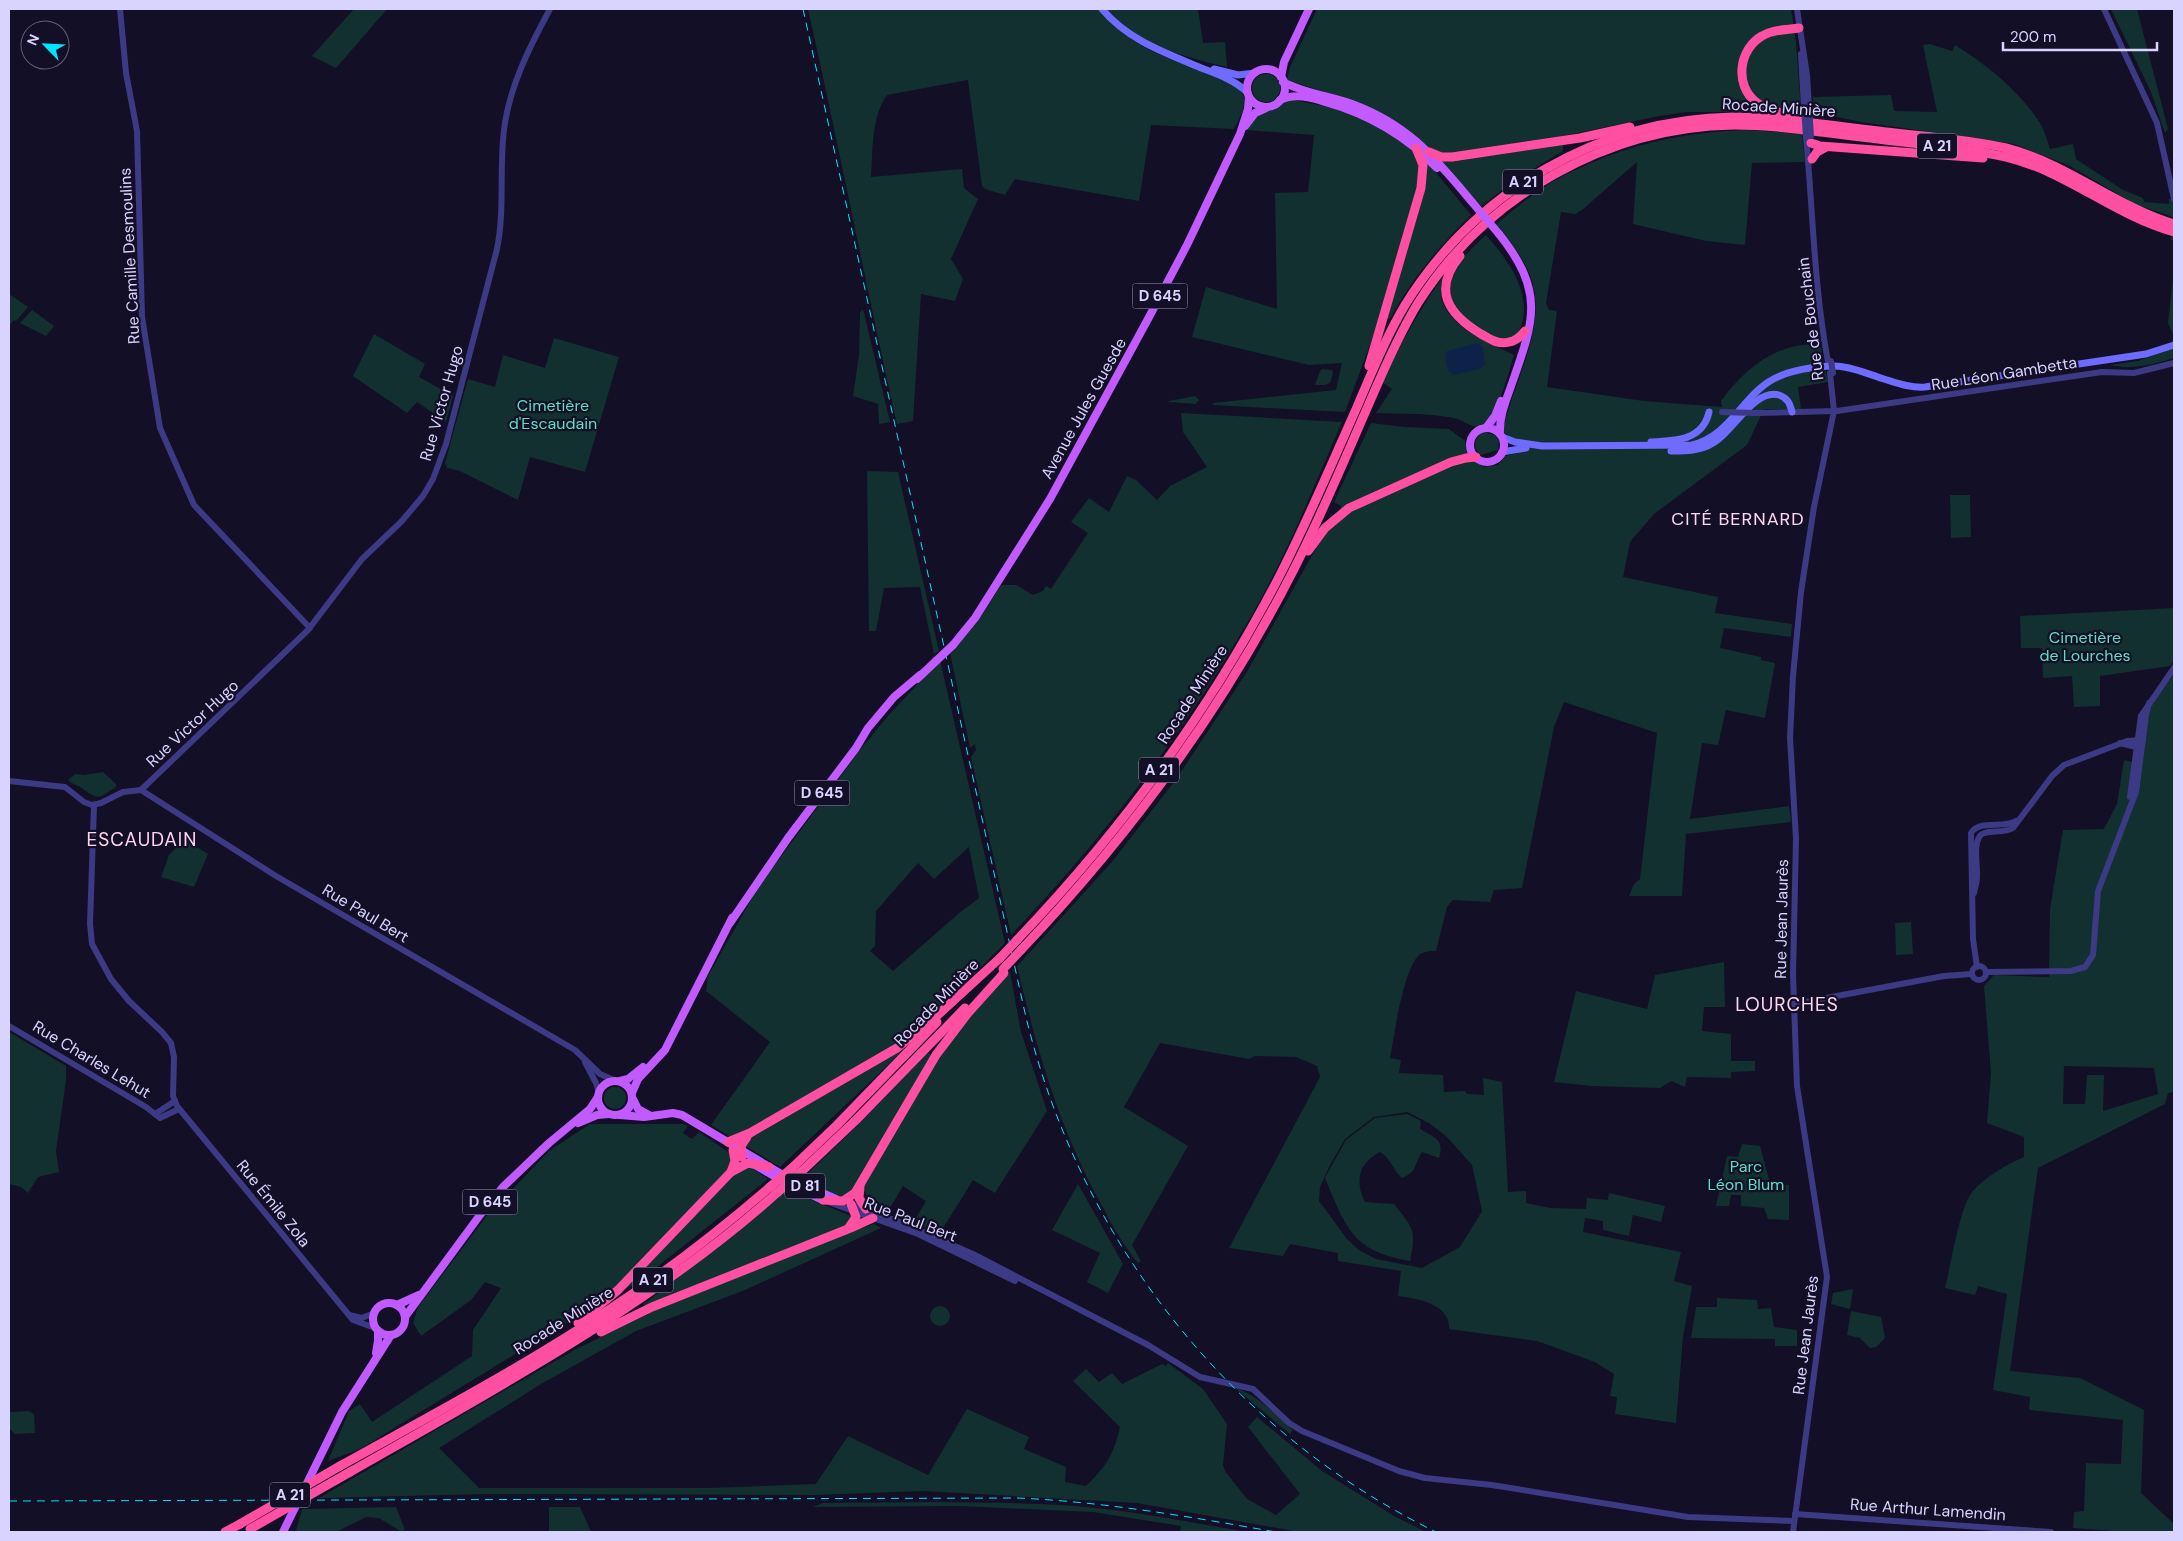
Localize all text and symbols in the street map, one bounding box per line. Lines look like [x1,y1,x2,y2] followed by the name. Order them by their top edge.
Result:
[20,20,70,70] north arrow
[2003,20,2157,52] scale bar
[2010,27,2056,47] text: 200 m
[23,31,43,48] text: N
[1721,93,1836,122] street label: Rocade Minière
[1917,134,1957,158] road number: A 21
[114,167,145,345] street label: Rue Camille Desmoulins
[1503,170,1543,194] road number: A 21
[1793,256,1828,382] street label: Rue de Bouchain
[1132,284,1188,308] road number: D 645
[1036,334,1131,483] street label: Avenue Jules Guesde
[415,343,468,463] street label: Rue Victor Hugo
[1930,352,2078,395] street label: Rue Léon Gambetta
[509,395,597,434] park label: Cimetière d'Escaudain
[1671,507,1805,531] district label: CITÉ BERNARD
[2039,627,2131,666] park label: Cimetière de Lourches
[1153,641,1232,748] street label: Rocade Minière
[142,675,243,772] street label: Rue Victor Hugo
[1139,758,1179,782] road number: A 21
[794,780,850,806] road number: D 645
[87,827,197,852] district label: ESCAUDAIN
[1770,859,1793,979] street label: Rue Jean Jaurès
[319,879,413,948] street label: Rue Paul Bert
[889,954,983,1051] street label: Rocade Minière
[1735,992,1839,1017] district label: LOURCHES
[29,1016,155,1103] street label: Rue Charles Lehut
[232,1155,315,1251] street label: Rue Émile Zola
[1708,1156,1784,1195] park label: Parc Léon Blum
[785,1174,825,1198] road number: D 81
[462,1190,518,1214] road number: D 645
[862,1192,960,1247] street label: Rue Paul Bert
[633,1268,673,1292] road number: A 21
[1788,1274,1823,1396] street label: Rue Jean Jaurès
[509,1281,617,1359] street label: Rocade Minière
[270,1482,310,1508] road number: A 21
[1849,1494,2007,1525] street label: Rue Arthur Lamendin

